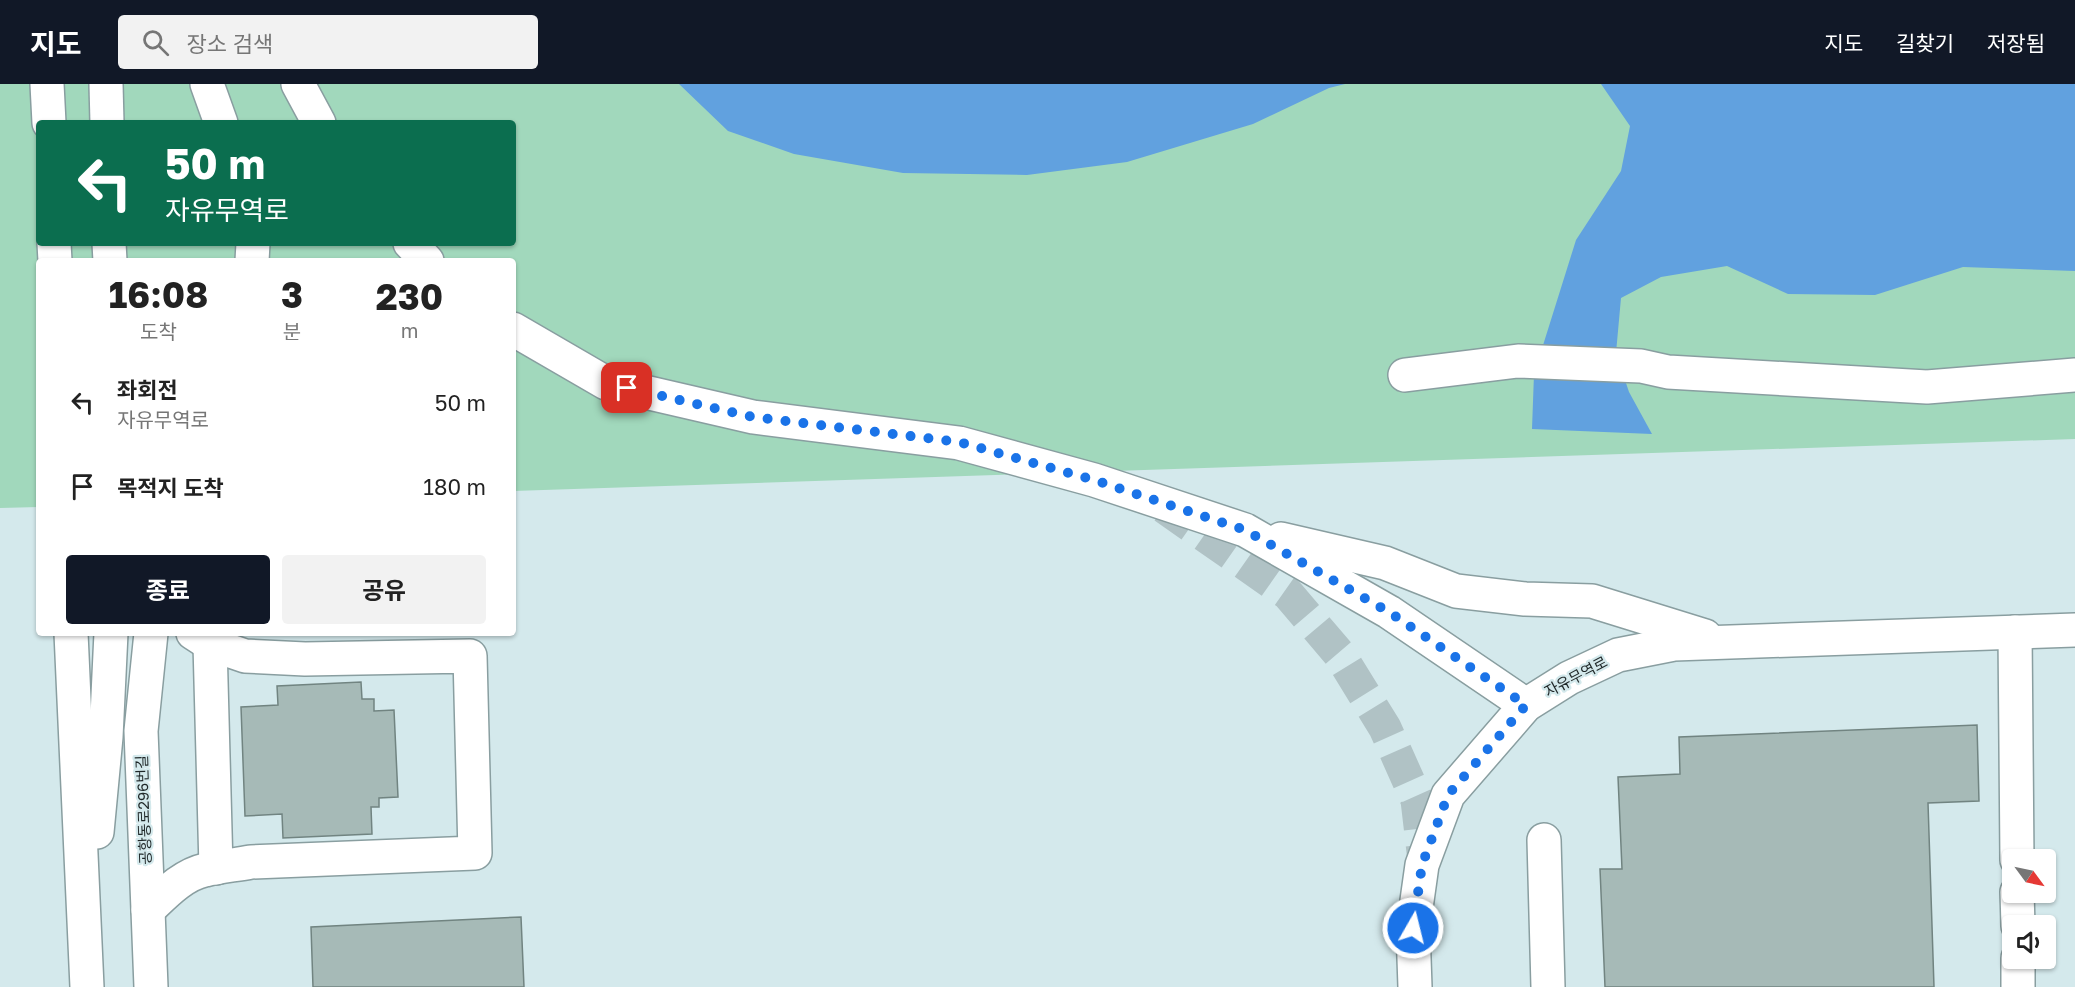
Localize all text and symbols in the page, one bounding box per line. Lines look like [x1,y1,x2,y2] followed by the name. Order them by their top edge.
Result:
[118,15,538,69] search box
[139,26,172,59] icon: search
[30,27,82,60] text: 지도
[187,30,273,57] text: 장소 검색
[1824,30,1863,56] text: 지도
[1896,30,1954,56] text: 길찾기
[1987,30,2045,56] text: 저장됨
[165,138,265,188] text: 50 m
[66,144,144,222] icon: left
[165,194,289,226] text: 자유무역로
[109,273,208,316] text: 16:08
[281,273,303,316] text: 3
[376,275,443,318] text: 230
[401,318,418,342] text: m
[140,319,177,343] text: 도착
[283,319,301,343] text: 분
[601,362,652,413] pin
[610,371,643,404] icon: arrive
[117,376,178,403] text: 좌회전
[66,386,99,419] icon: left
[435,389,486,416] text: 50 m
[117,407,209,431] text: 자유무역로
[66,470,99,503] icon: arrive
[423,473,486,500] text: 180 m
[117,474,224,501] text: 목적지 도착
[66,555,270,624] button: 종료
[282,555,486,624] button: 공유
[1541,652,1610,700] street label: 자유무역로
[132,755,154,865] street label: 공항동로296번길
[2002,849,2056,903] north arrow
[2002,849,2056,969] map controls
[1381,896,1445,960] position arrow
[2002,915,2056,969] button: sound

